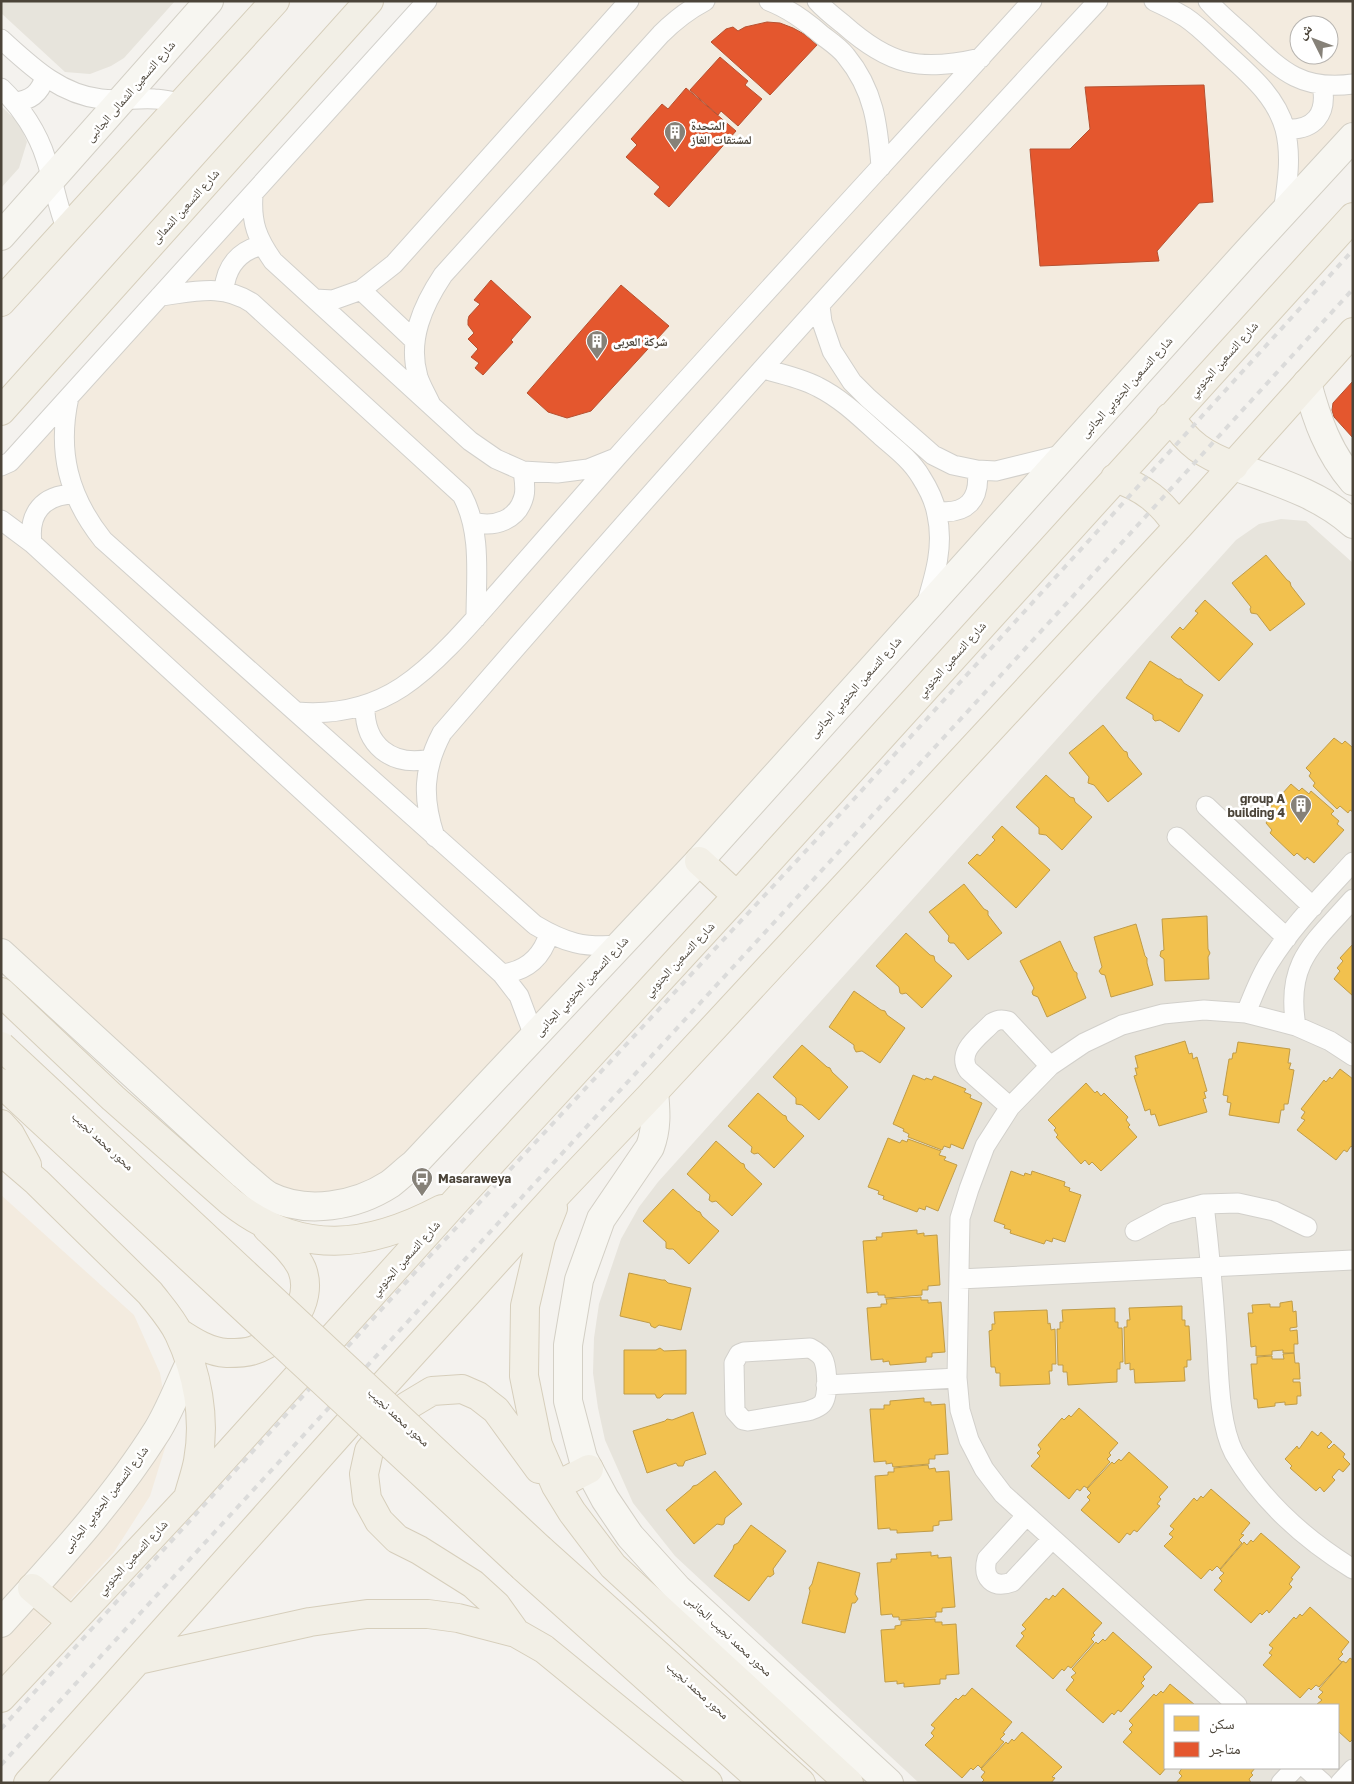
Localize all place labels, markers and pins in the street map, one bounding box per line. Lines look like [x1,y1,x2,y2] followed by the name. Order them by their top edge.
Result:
[690,118,752,147] place label: المتحدة لمشتقات الغاز
[663,120,687,151] building icon: المتحدة لمشتقات الغاز
[585,329,609,360] building icon: شركة العربى
[613,334,668,350] place label: شركة العربى
[1227,791,1285,820] place label: group A building 4
[1289,793,1313,824] building icon: group A building 4
[410,1166,434,1197] bus stop icon: Masaraweya
[438,1171,511,1186] place label: Masaraweya

